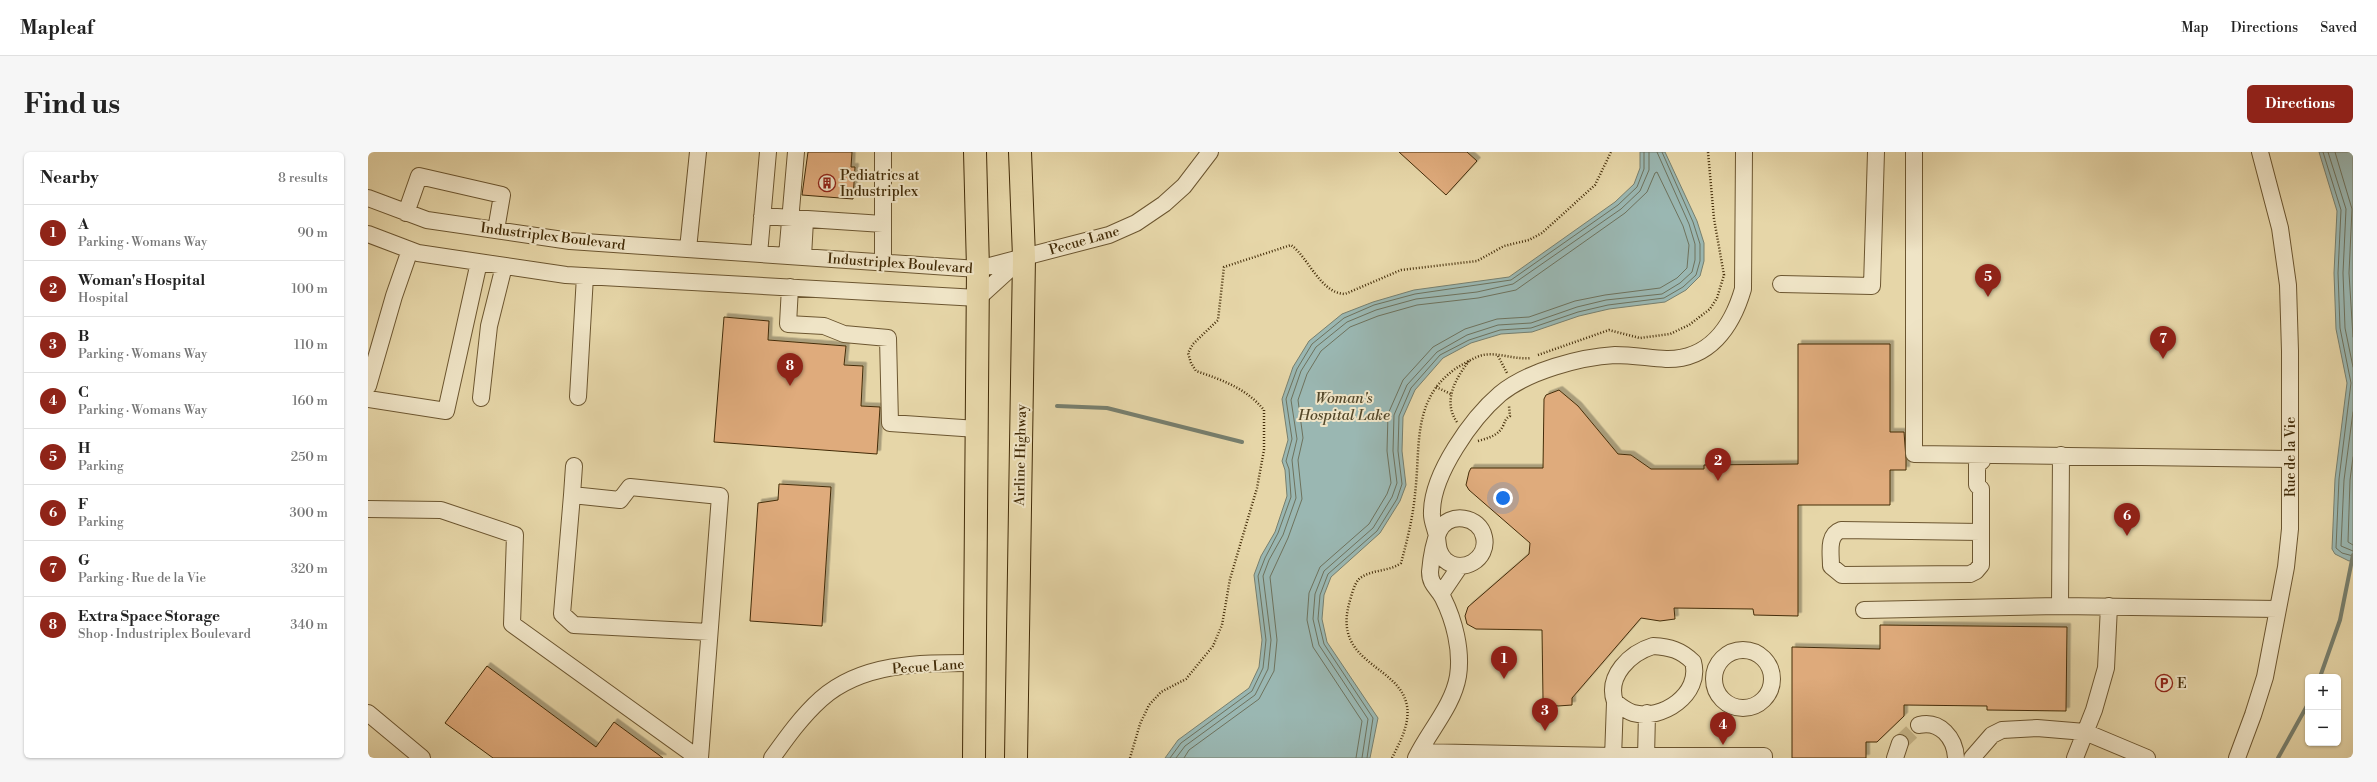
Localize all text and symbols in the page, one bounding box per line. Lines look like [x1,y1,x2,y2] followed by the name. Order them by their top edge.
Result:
[20,16,93,40] text: Mapleaf
[2181,19,2209,37] text: Map
[2231,19,2298,37] text: Directions
[2320,19,2357,37] text: Saved
[2247,85,2353,123] button: Directions
[24,87,120,122] text: Find us
[40,167,99,189] text: Nearby
[840,167,919,201] place label: Pediatrics at Industriplex
[278,170,328,186] text: 8 results
[817,173,837,193] building icon: Pediatrics at Industriplex
[78,215,89,234] text: A
[479,219,626,255] street label: Industriplex Boulevard
[1047,222,1122,260] street label: Pecue Lane
[50,225,56,241] text: 1
[297,225,328,241] text: 90 m
[78,234,207,250] text: Parking · Womans Way
[827,250,973,278] street label: Industriplex Boulevard
[1975,264,2001,297] pin: 5
[78,271,205,290] text: Woman's Hospital
[49,281,57,297] text: 2
[292,281,328,297] text: 100 m
[78,290,128,306] text: Hospital
[2150,326,2176,359] pin: 7
[78,327,89,346] text: B
[49,337,57,353] text: 3
[294,337,328,353] text: 110 m
[78,346,207,362] text: Parking · Womans Way
[777,353,803,386] pin: 8
[78,383,89,402] text: C
[1297,389,1390,425] water label: Woman's Hospital Lake
[49,393,57,409] text: 4
[292,393,328,409] text: 160 m
[78,402,207,418] text: Parking · Womans Way
[1011,404,1031,507] street label: Airline Highway
[2282,417,2300,497] street label: Rue de la Vie
[78,439,90,458] text: H
[1705,448,1731,481] pin: 2
[49,449,57,465] text: 5
[291,449,328,465] text: 250 m
[78,458,124,474] text: Parking
[1493,488,1513,508] your location
[78,495,89,514] text: F
[2114,503,2140,536] pin: 6
[49,505,57,521] text: 6
[290,505,328,521] text: 300 m
[78,514,124,530] text: Parking
[78,551,90,570] text: G
[49,561,57,577] text: 7
[291,561,328,577] text: 320 m
[78,570,206,586] text: Parking · Rue de la Vie
[78,607,220,626] text: Extra Space Storage
[49,617,57,633] text: 8
[290,617,328,633] text: 340 m
[78,626,251,642] text: Shop · Industriplex Boulevard
[1491,646,1517,679] pin: 1
[891,655,965,679] street label: Pecue Lane
[2154,673,2174,693] parking icon: E
[2305,674,2341,746] map controls
[2305,674,2341,710] button: +
[2177,675,2187,693] place label: E
[1532,698,1558,731] pin: 3
[2305,710,2341,746] button: −
[1710,712,1736,745] pin: 4

